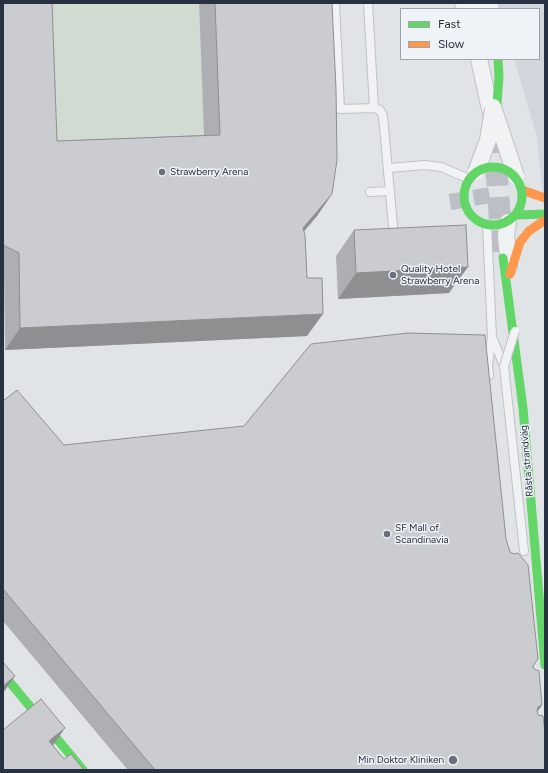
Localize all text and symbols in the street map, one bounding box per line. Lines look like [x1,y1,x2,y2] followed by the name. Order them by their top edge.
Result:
[400,8,540,60] legend
[438,17,461,31] text: Fast
[438,37,464,51] text: Slow
[170,166,248,178] place label: Strawberry Arena
[157,167,167,177] marker: Strawberry Arena
[401,263,479,286] place label: Quality Hotel Strawberry Arena
[388,270,398,280] marker: Quality Hotel Strawberry Arena
[518,425,536,497] street label: Råsta strandväg
[395,522,449,546] place label: SF Mall of Scandinavia
[382,529,392,539] marker: SF Mall of Scandinavia
[358,754,444,766] place label: Min Doktor Kliniken
[447,754,459,766] marker: Min Doktor Kliniken

